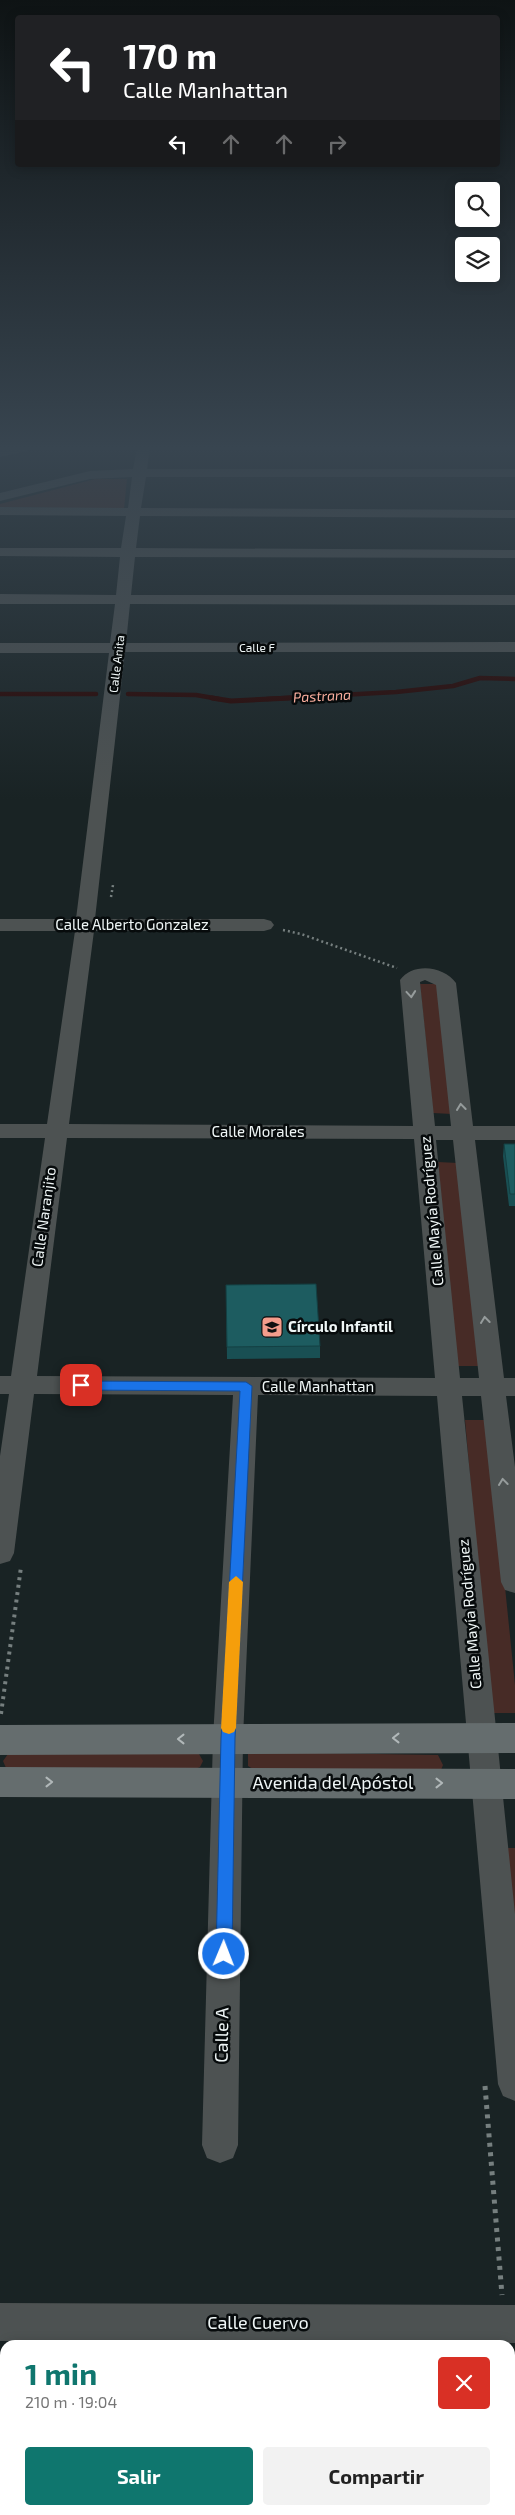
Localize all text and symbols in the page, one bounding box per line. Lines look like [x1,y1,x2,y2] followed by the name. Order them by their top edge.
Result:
[123,34,217,76] text: 170 m
[40,35,105,100] icon: left
[123,76,288,102] text: Calle Manhattan
[164,130,192,158] icon: left
[217,130,245,158] icon: ahead
[270,130,298,158] icon: ahead
[323,130,351,158] icon: right
[455,182,500,282] map controls
[455,182,500,227] button: search
[455,237,500,282] button: layers
[106,634,126,693] street label: Calle Anita
[239,640,276,654] street label: Calle F
[292,685,351,706] water label: Pastrana
[55,915,209,933] street label: Calle Alberto Gonzalez
[406,990,417,998] one-way arrow
[456,1102,467,1110] one-way arrow
[211,1122,305,1140] street label: Calle Morales
[415,1135,447,1287] street label: Calle Mayía Rodríguez
[27,1166,60,1268] street label: Calle Naranjito
[260,1315,284,1339] school or university icon: Círculo Infantil
[480,1316,491,1324] one-way arrow
[288,1317,393,1335] place label: Círculo Infantil
[60,1364,102,1406] pin
[67,1371,95,1399] icon: arrive
[262,1377,374,1395] street label: Calle Manhattan
[498,1477,509,1485] one-way arrow
[453,1538,485,1690] street label: Calle Mayía Rodríguez
[392,1733,400,1743] one-way arrow
[177,1734,185,1744] one-way arrow
[253,1771,414,1793] street label: Avenida del Apóstol
[45,1777,53,1787] one-way arrow
[435,1778,443,1788] one-way arrow
[197,1927,249,1979] position arrow
[210,2006,232,2063] street label: Calle A
[207,2311,309,2333] street label: Calle Cuervo
[25,2355,97,2391] text: 1 min
[438,2357,490,2409] button: close
[25,2392,117,2411] text: 210 m · 19:04
[25,2447,253,2505] button: Salir
[263,2447,490,2505] button: Compartir

